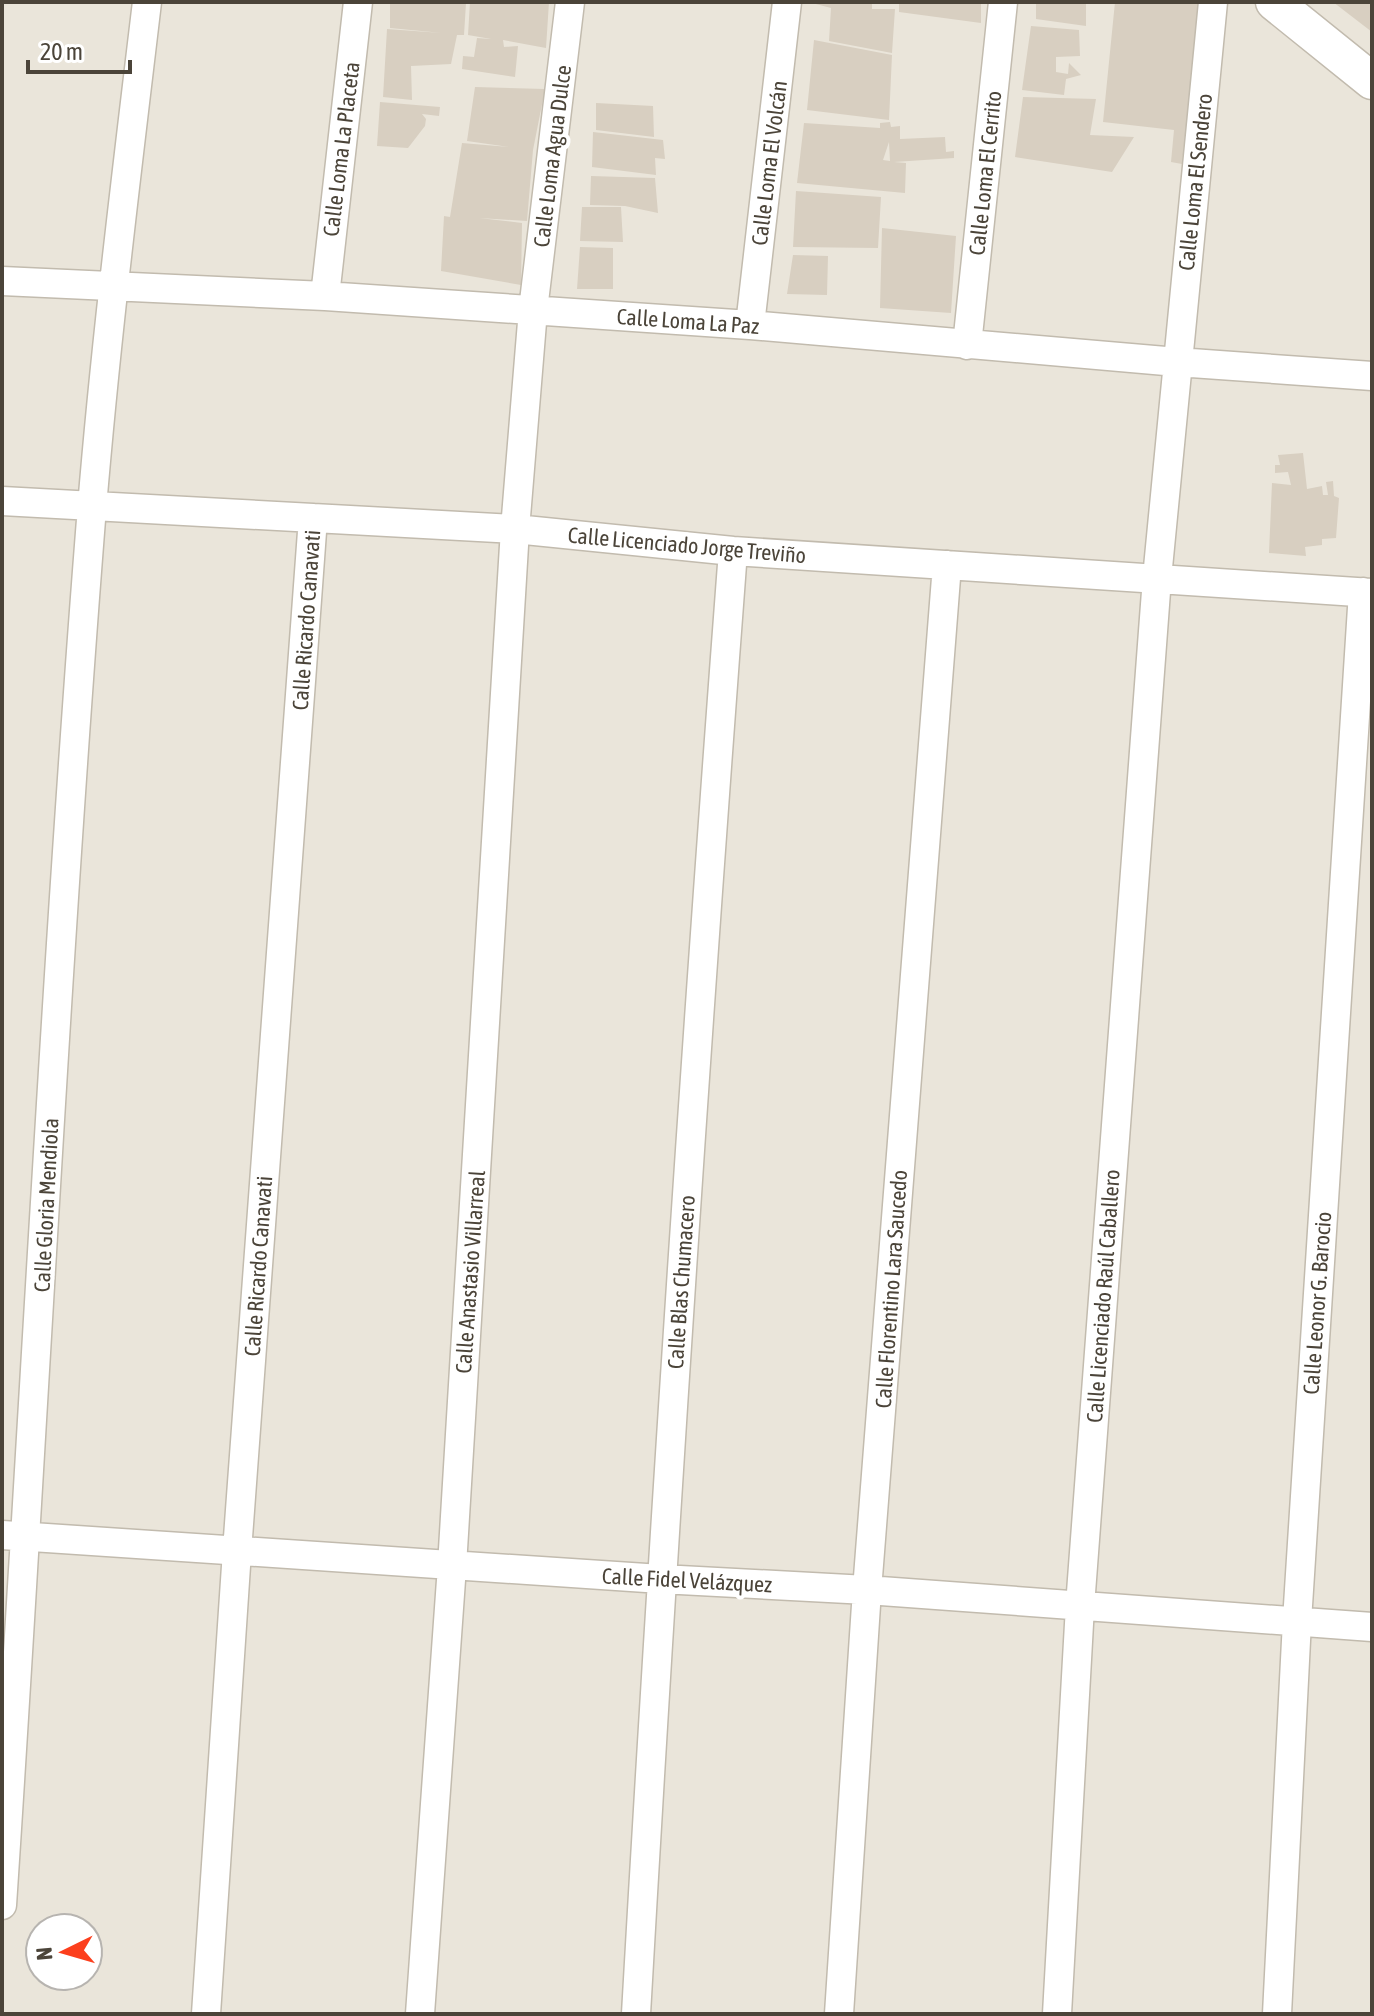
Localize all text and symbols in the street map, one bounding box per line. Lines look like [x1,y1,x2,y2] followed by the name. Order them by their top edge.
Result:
[28,24,130,74] scale bar
[40,38,83,65] text: 20 m
[317,60,365,238] street label: Calle Loma La Placeta
[528,63,576,249] street label: Calle Loma Agua Dulce
[746,79,792,247] street label: Calle Loma El Volcán
[963,90,1007,256] street label: Calle Loma El Cerrito
[1173,92,1217,272] street label: Calle Loma El Sendero
[616,303,760,339] street label: Calle Loma La Paz
[567,522,807,568] street label: Calle Licenciado Jorge Treviño
[287,529,325,711] street label: Calle Ricardo Canavati
[28,1117,64,1293] street label: Calle Gloria Mendiola
[1081,1168,1125,1424] street label: Calle Licenciado Raúl Caballero
[450,1169,490,1374] street label: Calle Anastasio Villarreal
[870,1169,912,1409] street label: Calle Florentino Lara Saucedo
[239,1175,277,1357] street label: Calle Ricardo Canavati
[662,1194,700,1370] street label: Calle Blas Chumacero
[1298,1211,1336,1395] street label: Calle Leonor G. Barocio
[601,1563,773,1597] street label: Calle Fidel Velázquez
[24,1912,104,1992] north arrow
[31,1946,58,1961] text: N

